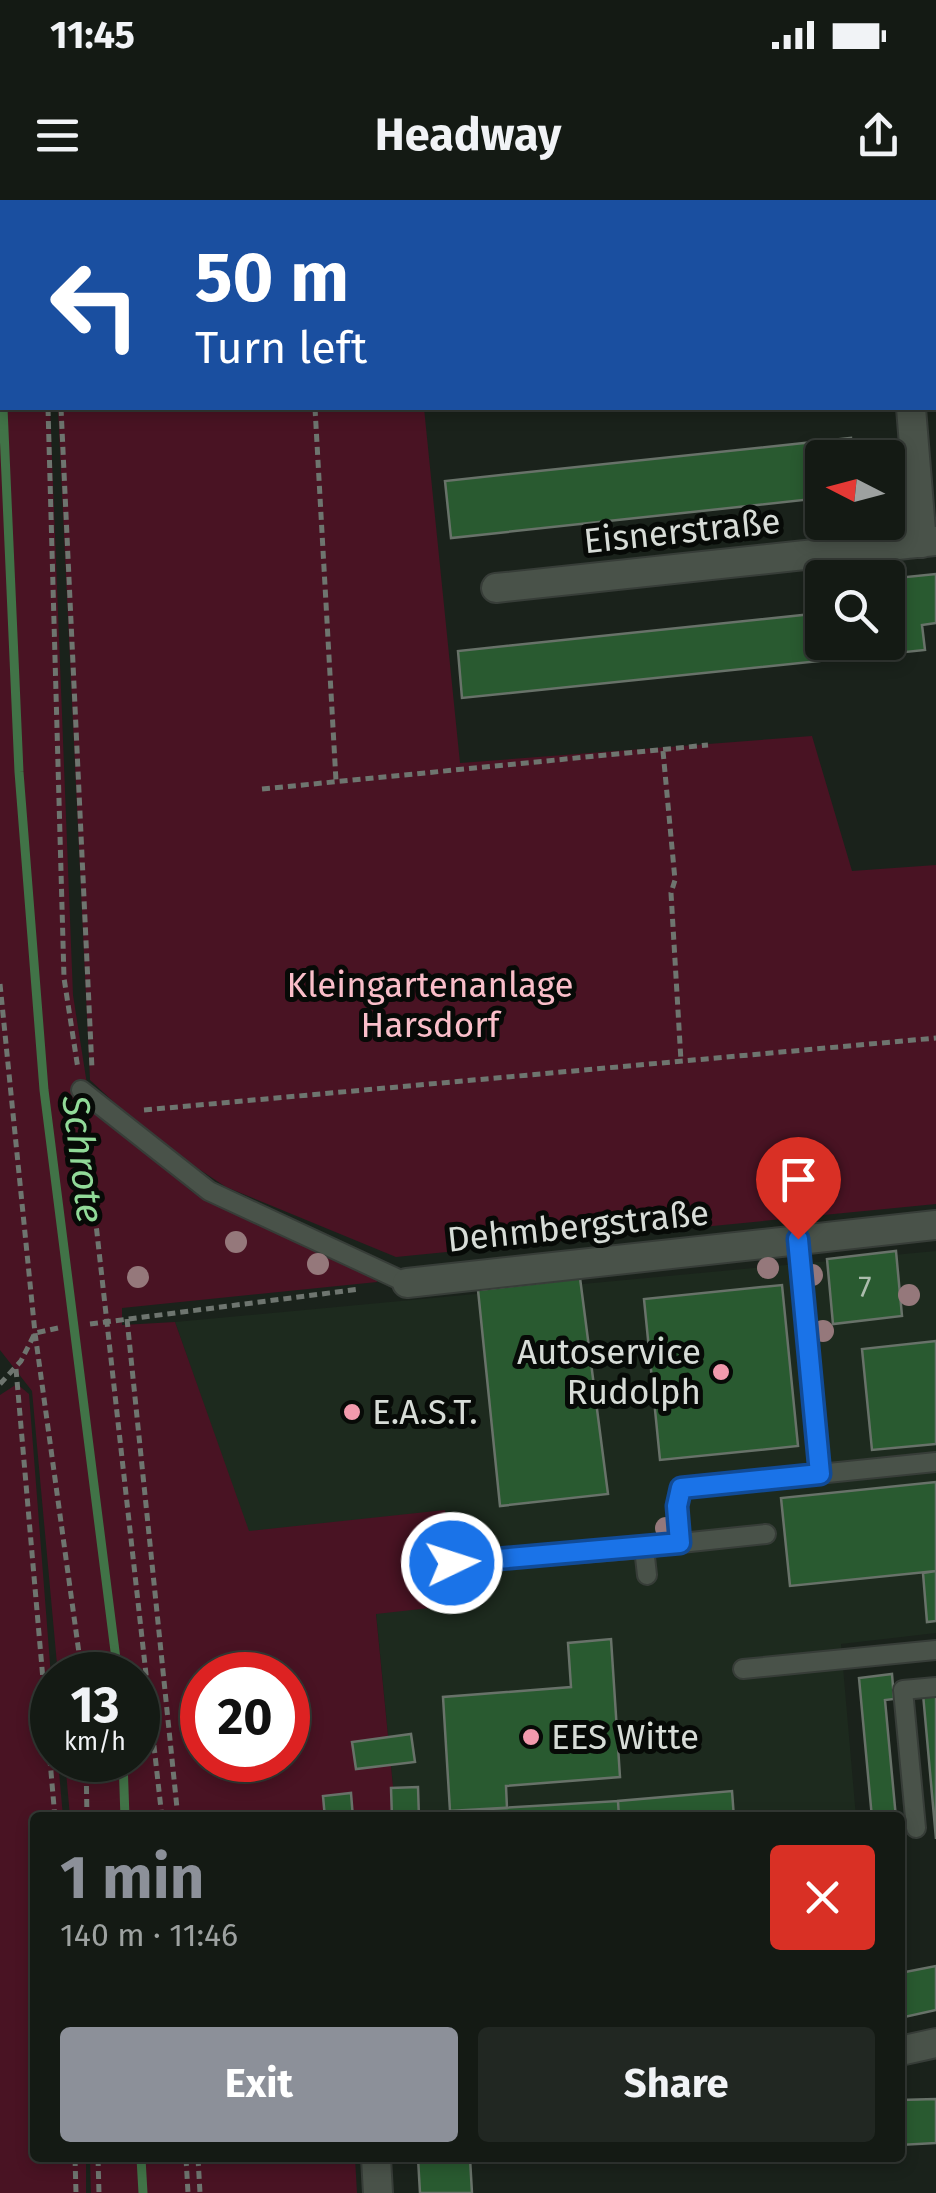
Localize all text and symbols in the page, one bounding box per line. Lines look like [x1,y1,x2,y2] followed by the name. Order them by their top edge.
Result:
[50,12,135,58] text: 11:45
[30,108,85,163] icon: menu
[375,108,561,162] text: Headway
[851,108,906,163] icon: share
[195,236,349,320] text: 50 m
[30,240,160,370] icon: left
[195,321,367,375] text: Turn left
[805,440,905,540] north arrow
[805,440,905,660] map controls
[582,500,782,562] street label: Eisnerstraße
[805,560,905,660] button: search
[287,964,573,1046] park label: Kleingartenanlage Harsdorf
[52,1092,114,1225] water label: Schrote
[756,1137,841,1240] pin
[771,1152,826,1207] icon: arrive
[445,1191,711,1261] street label: Dehmbergstraße
[858,1269,872,1305] house number: 7
[517,1331,701,1413] place label: Autoservice Rudolph
[710,1361,732,1383] marker: Autoservice Rudolph
[372,1391,478,1433] place label: E.A.S.T.
[341,1401,363,1423] marker: E.A.S.T.
[400,1511,504,1615] position arrow
[180,1652,310,1782] speed limit sign: 20
[70,1675,120,1735] text: 13
[551,1716,699,1758] place label: EES Witte
[520,1726,542,1748] marker: EES Witte
[64,1727,126,1757] text: km/h
[60,1842,204,1914] text: 1 min
[770,1845,875,1950] button: close
[60,1916,238,1954] text: 140 m · 11:46
[60,2027,458,2142] button: Exit
[478,2027,875,2142] button: Share

